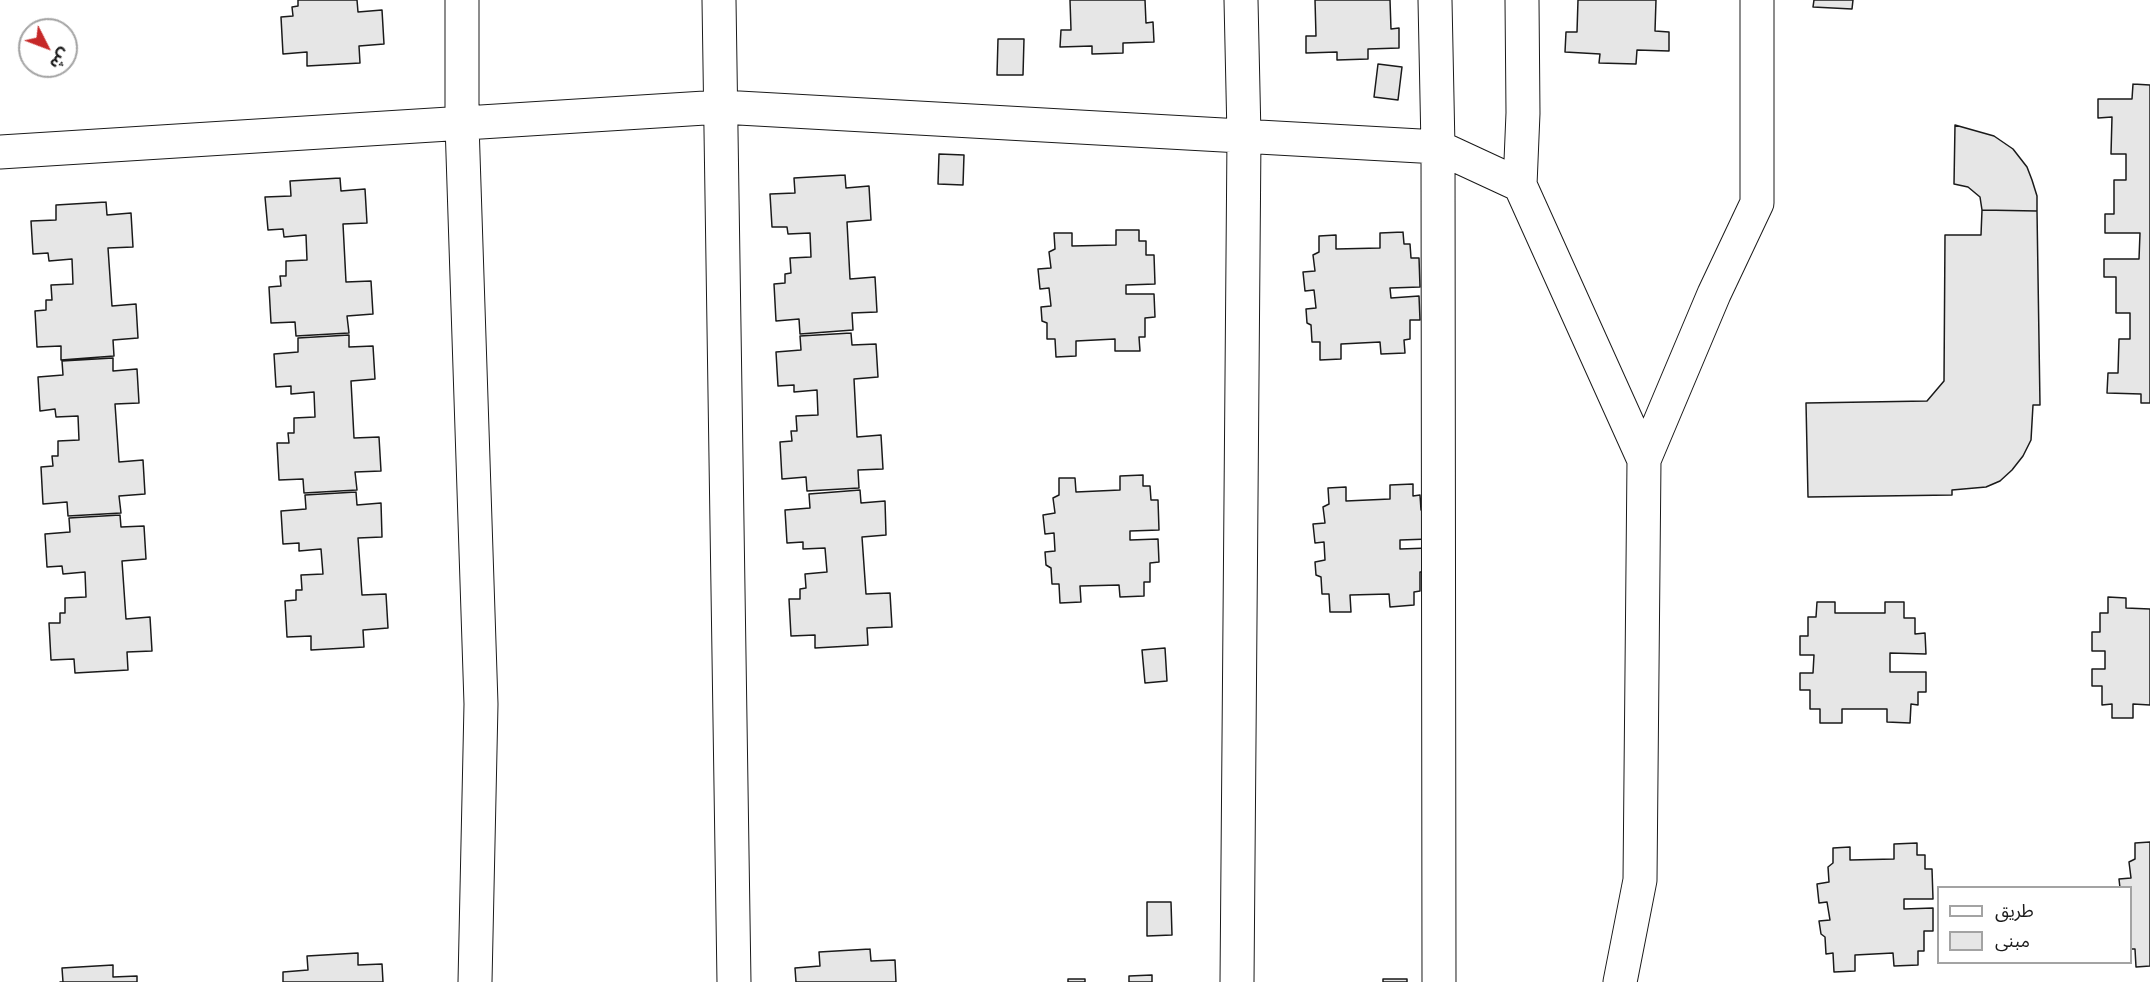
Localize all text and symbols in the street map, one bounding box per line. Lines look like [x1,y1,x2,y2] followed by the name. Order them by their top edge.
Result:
[18,18,78,78] north arrow
[47,45,73,72] text: ش
[1937,886,2132,964] legend
[1995,903,2034,921] text: طريق
[1995,933,2030,951] text: مبنى

